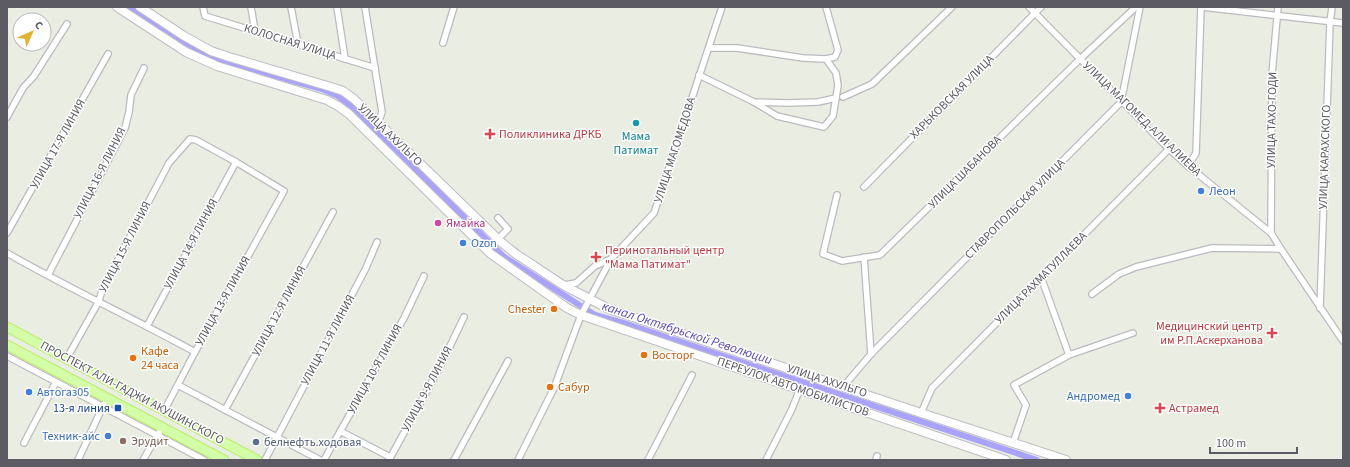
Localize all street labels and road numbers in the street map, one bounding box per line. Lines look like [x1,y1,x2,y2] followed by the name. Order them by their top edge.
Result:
[242,20,339,64] street label: КОЛОСНАЯ УЛИЦА
[906,51,998,143] street label: ХАРЬКОВСКАЯ УЛИЦА
[1079,58,1205,181] street label: УЛИЦА МАГОМЕД-АЛИ АЛИЕВА
[1263,72,1281,168] street label: УЛИЦА ТАХО-ГОДИ
[650,94,700,205] street label: УЛИЦА МАГОМЕДОВА
[26,96,90,192] street label: УЛИЦА 17-Я ЛИНИЯ
[354,100,426,170] street label: УЛИЦА АХУЛЬГО
[1315,104,1335,210] street label: УЛИЦА КАРАХСКОГО
[70,124,130,222] street label: УЛИЦА 16-Я ЛИНИЯ
[925,131,1006,212] street label: УЛИЦА ШАБАНОВА
[961,155,1069,263] street label: СТАВРОПОЛЬСКАЯ УЛИЦА
[160,196,222,292] street label: УЛИЦА 14-Я ЛИНИЯ
[95,198,155,296] street label: УЛИЦА 15-Я ЛИНИЯ
[991,228,1091,328] street label: УЛИЦА РАХМАТУЛЛАЕВА
[191,253,255,349] street label: УЛИЦА 13-Я ЛИНИЯ
[248,263,310,359] street label: УЛИЦА 12-Я ЛИНИЯ
[297,292,359,388] street label: УЛИЦА 11-Я ЛИНИЯ
[343,321,407,417] street label: УЛИЦА 10-Я ЛИНИЯ
[37,337,227,449] street label: ПРОСПЕКТ АЛИ-ГАДЖИ АКУШИНСКОГО
[397,343,457,435] street label: УЛИЦА 9-Я ЛИНИЯ
[715,353,871,421] street label: ПЕРЕУЛОК АВТОМОБИЛИСТОВ
[785,360,869,402] street label: УЛИЦА АХУЛЬГО

